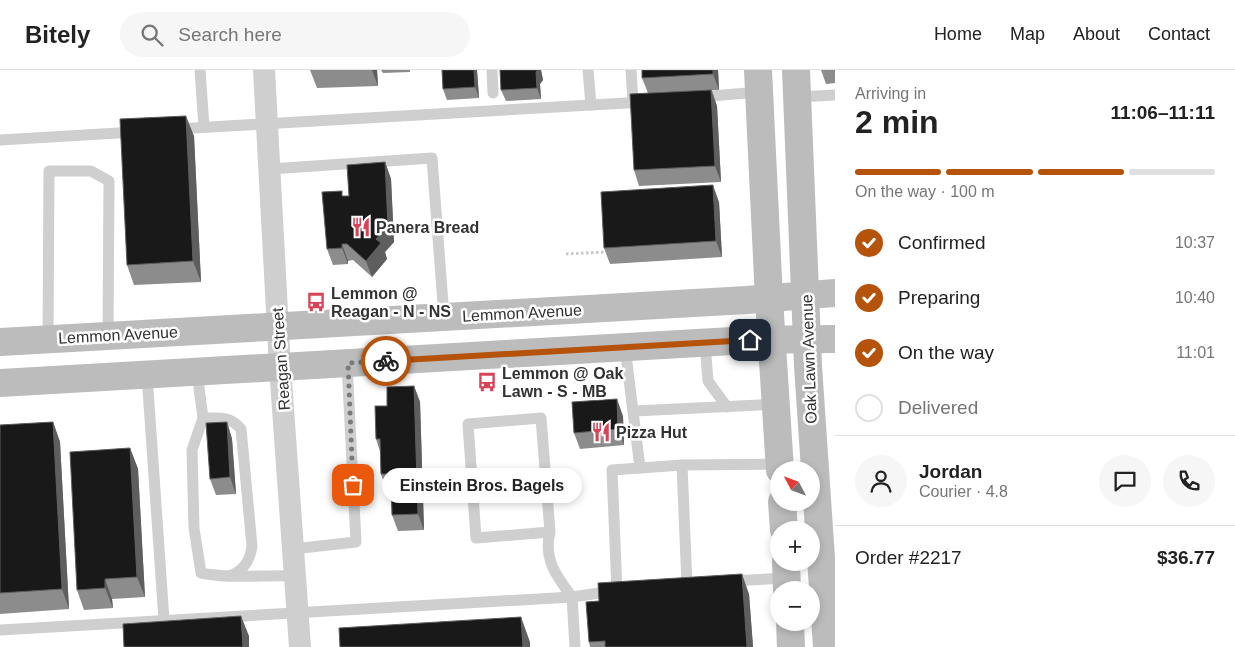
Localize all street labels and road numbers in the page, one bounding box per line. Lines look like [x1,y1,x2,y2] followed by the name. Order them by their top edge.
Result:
[798,294,820,424] street label: Oak Lawn Avenue
[462,301,582,325] street label: Lemmon Avenue
[269,306,293,411] street label: Reagan Street
[58,323,178,347] street label: Lemmon Avenue

